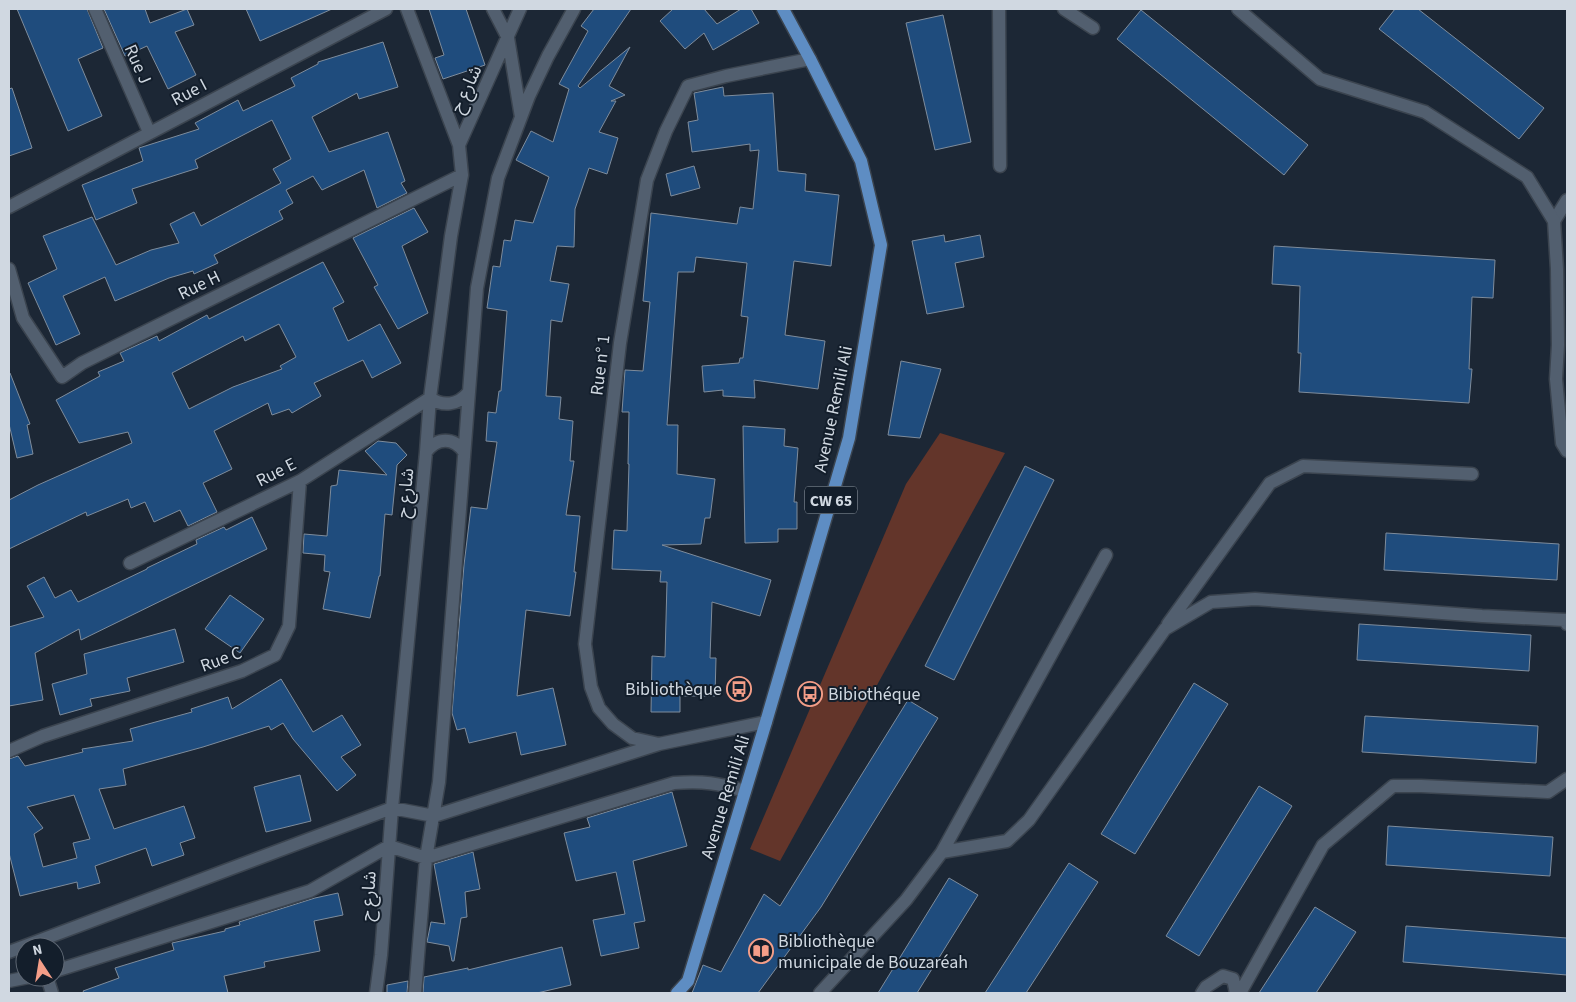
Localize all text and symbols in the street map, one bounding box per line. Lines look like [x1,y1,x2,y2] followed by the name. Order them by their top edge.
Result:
[118,40,157,88] street label: Rue J
[445,61,489,118] street label: شارع ح
[167,73,212,112] street label: Rue I
[174,265,225,306] street label: Rue H
[584,333,617,397] street label: Rue n° 1
[808,343,859,475] street label: Avenue Remili Ali
[252,452,301,493] street label: Rue E
[390,467,422,519] street label: شارع ح
[805,486,857,514] road number: CW 65
[197,640,246,679] street label: Rue C
[726,676,752,702] bus stop icon: Bibliothèque
[625,677,722,702] place label: Bibliothèque
[797,681,823,707] bus stop icon: Bibiothéque
[828,682,920,707] place label: Bibiothéque
[695,732,756,862] street label: Avenue Remili Ali
[354,870,384,922] street label: شارع ح
[778,929,968,975] place label: Bibliothèque municipale de Bouzaréah
[15,937,65,987] north arrow
[748,938,774,964] library icon: Bibliothèque municipale de Bouzaréah
[31,940,44,961] text: N

